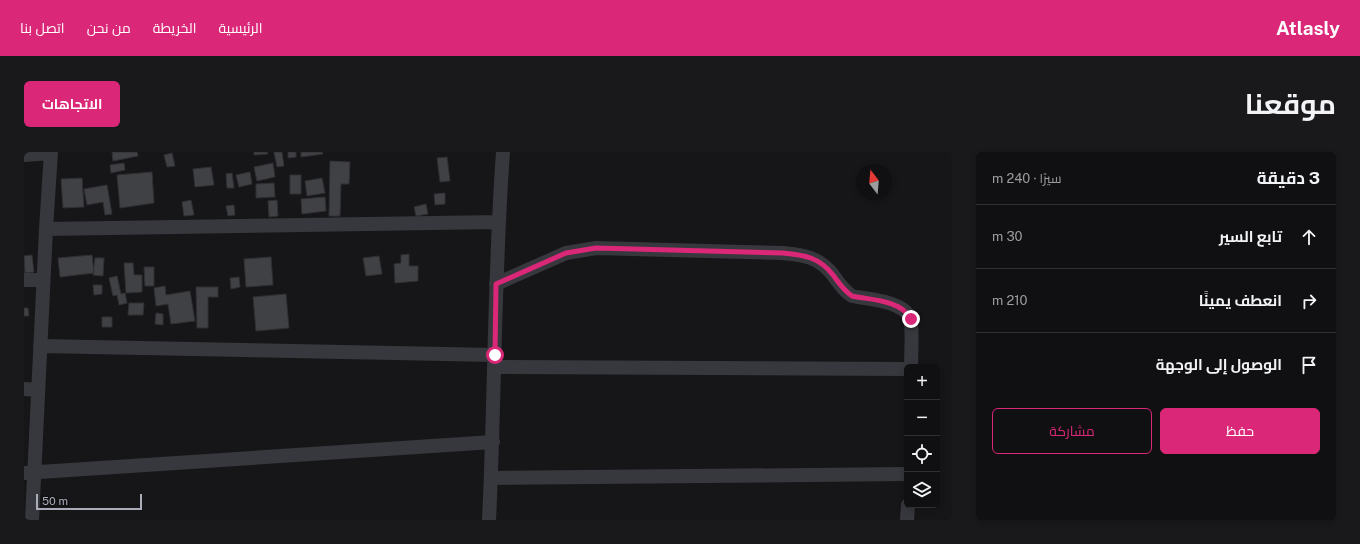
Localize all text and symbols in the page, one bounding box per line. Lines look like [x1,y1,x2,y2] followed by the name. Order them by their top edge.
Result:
[1276,17,1340,39] text: Atlasly
[20,20,65,36] text: اتصل بنا
[87,20,131,36] text: من نحن
[153,20,196,36] text: الخريطة
[218,20,262,36] text: الرئيسية
[24,81,120,127] button: الاتجاهات
[1245,87,1336,120] text: موقعنا
[856,164,892,200] north arrow
[1257,168,1320,188] text: 3 دقيقة
[992,171,1061,186] text: سيرًا · 240 m
[1298,226,1320,248] icon: ahead
[1219,228,1282,245] text: تابع السير
[992,229,1022,244] text: 30 m
[1298,290,1320,312] icon: right
[1199,292,1282,309] text: انعطف يمينًا
[992,293,1027,308] text: 210 m
[902,310,920,328] route end
[486,346,504,364] route start
[1298,354,1320,376] icon: arrive
[1156,356,1282,373] text: الوصول إلى الوجهة
[904,364,940,508] map controls
[904,364,940,400] button: +
[904,400,940,436] button: −
[992,408,1152,454] button: مشاركة
[1160,408,1320,454] button: حفظ
[904,436,940,472] button: locate
[904,472,940,508] button: layers
[36,492,142,511] scale bar
[42,495,68,507] text: 50 m

